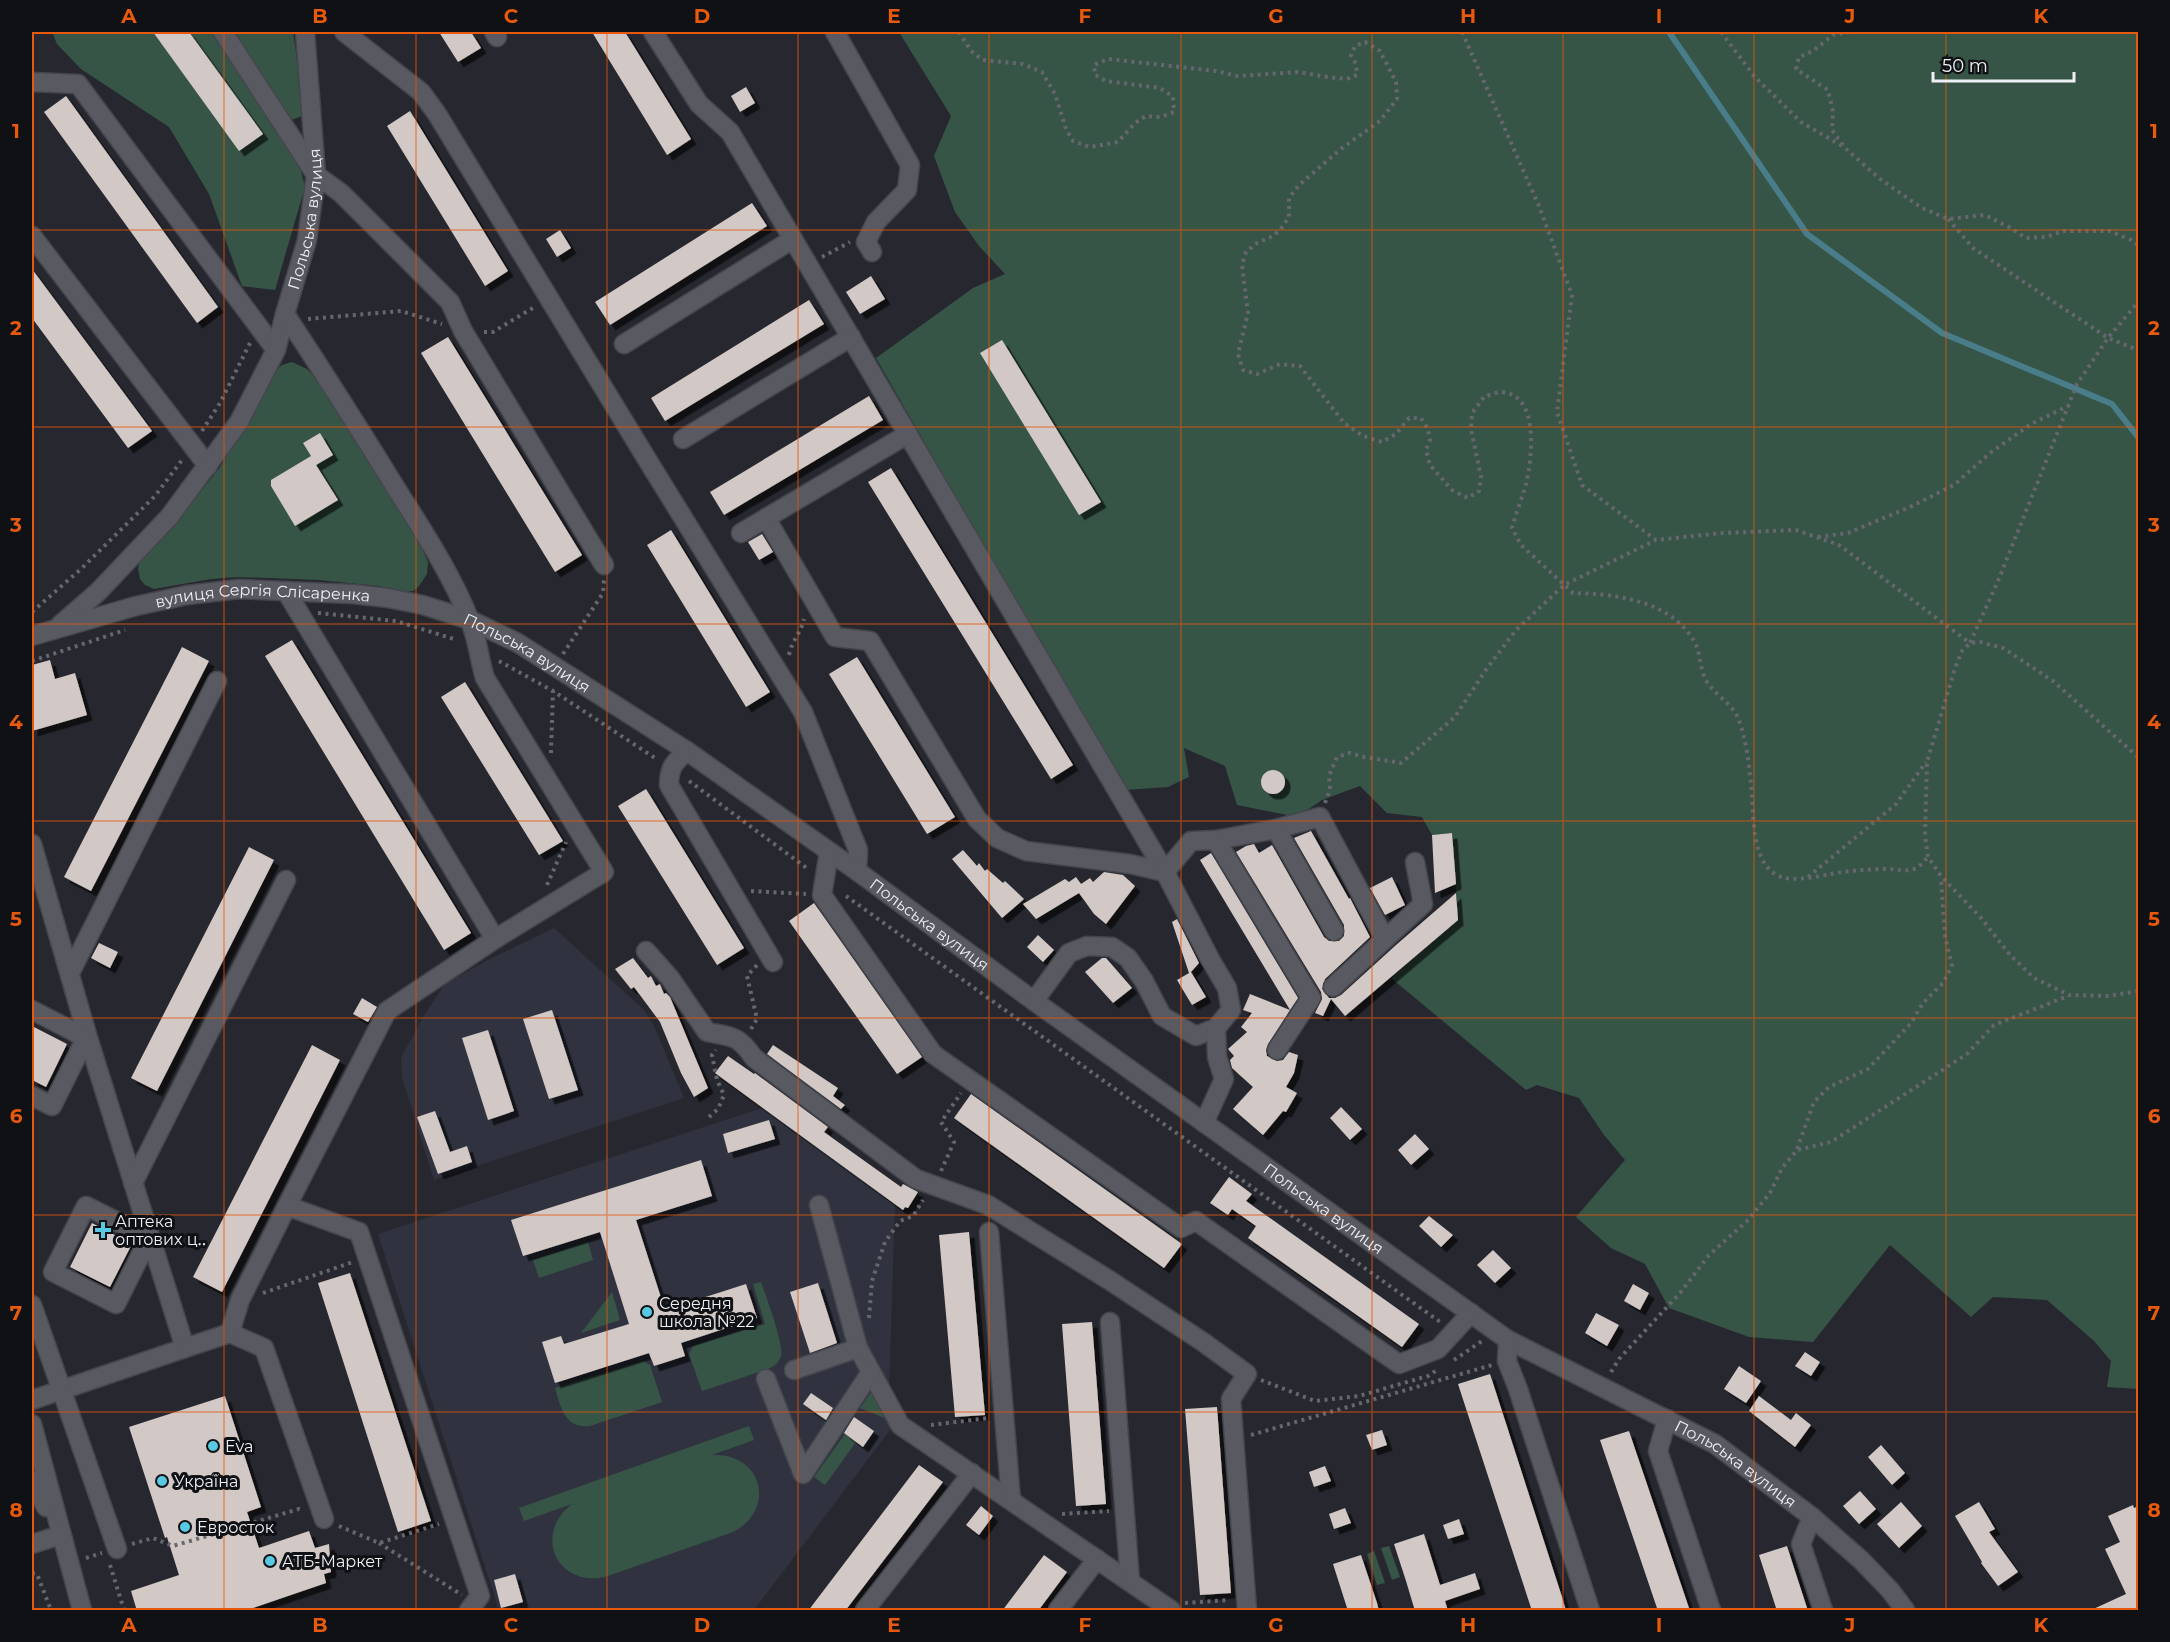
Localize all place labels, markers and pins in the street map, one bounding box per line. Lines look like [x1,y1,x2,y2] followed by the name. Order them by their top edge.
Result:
[115,1212,206,1249] place label: Аптека оптових ц‥
[96,1223,110,1237] marker: Аптека оптових ц‥
[659,1294,754,1331] place label: Середня школа №22
[640,1305,654,1319] marker: Середня школа №22
[225,1437,253,1456] place label: Eva
[206,1439,220,1453] marker: Eva
[174,1472,238,1491] place label: Україна
[155,1474,169,1488] marker: Україна
[197,1518,275,1537] place label: Евросток
[178,1520,192,1534] marker: Евросток
[282,1552,383,1571] place label: АТБ-Маркет
[263,1554,277,1568] marker: АТБ-Маркет

